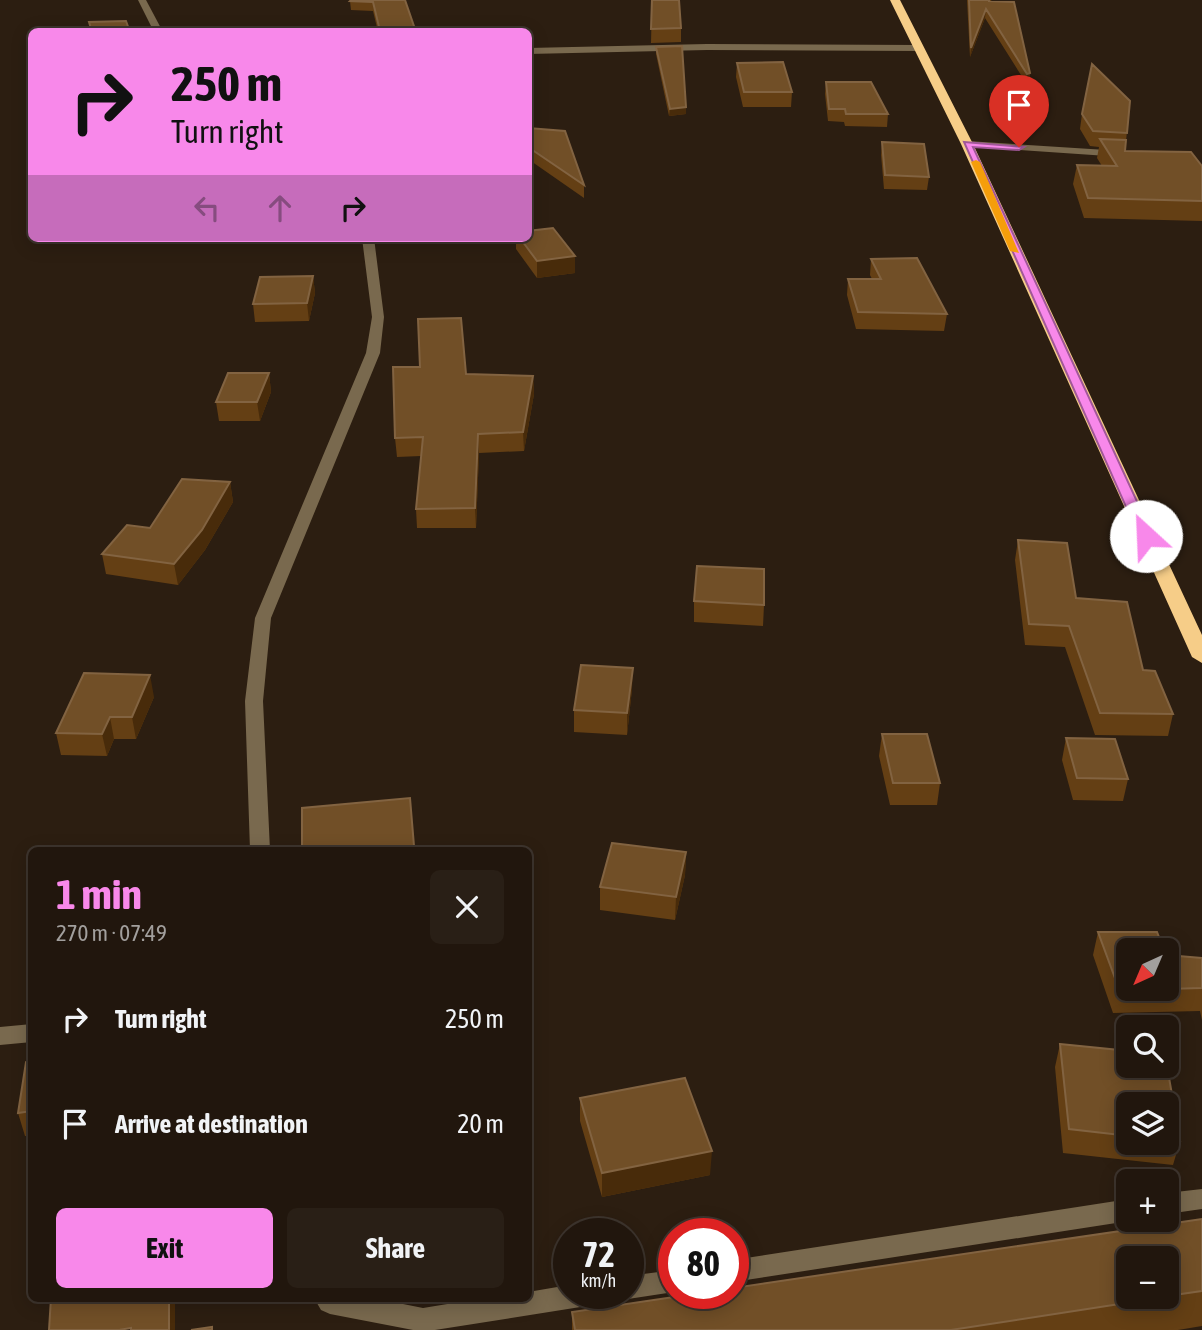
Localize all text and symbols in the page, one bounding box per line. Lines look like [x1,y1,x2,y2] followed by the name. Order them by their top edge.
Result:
[171,55,282,111] text: 250 m
[56,56,147,147] icon: right
[989,75,1049,147] pin
[1000,86,1038,124] icon: arrive
[171,113,284,150] text: Turn right
[188,189,226,227] icon: left
[261,189,299,227] icon: ahead
[334,189,372,227] icon: right
[1109,499,1183,573] position arrow
[56,870,142,918] text: 1 min
[430,870,504,944] button: close
[56,920,167,946] text: 270 m · 07:49
[1116,938,1180,1001] north arrow
[1116,938,1179,1309] map controls
[56,1000,94,1038] icon: right
[115,1004,206,1034] text: Turn right
[445,1004,504,1034] text: 250 m
[1116,1015,1179,1078] button: search
[1116,1092,1179,1155] button: layers
[56,1105,94,1143] icon: arrive
[115,1109,308,1139] text: Arrive at destination
[457,1109,504,1139] text: 20 m
[1116,1169,1179,1232] button: +
[56,1208,273,1288] button: Exit
[287,1208,504,1288] button: Share
[658,1218,749,1309] speed limit sign: 80
[582,1234,615,1274] text: 72
[1116,1246,1179,1309] button: −
[581,1270,616,1291] text: km/h

